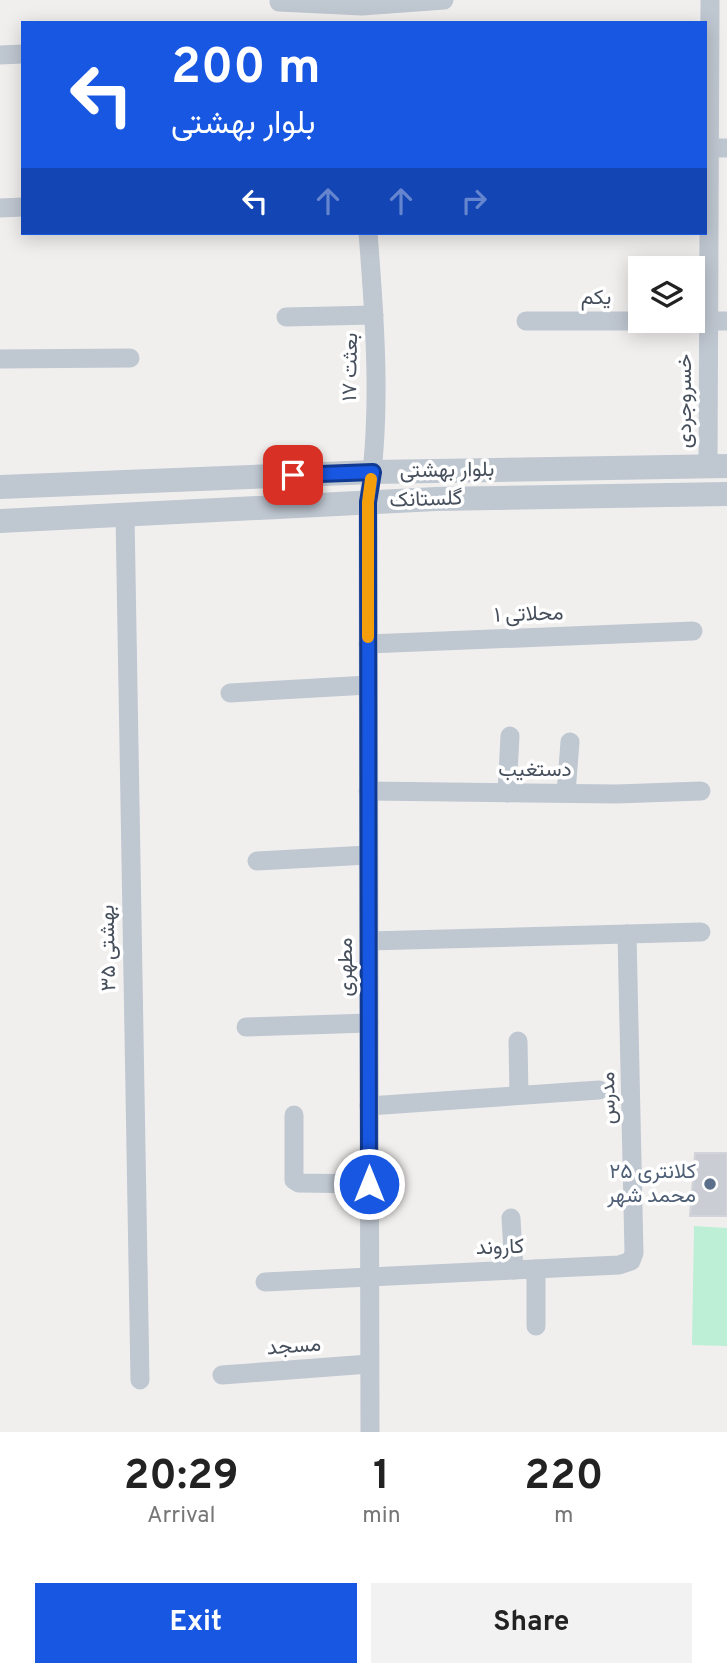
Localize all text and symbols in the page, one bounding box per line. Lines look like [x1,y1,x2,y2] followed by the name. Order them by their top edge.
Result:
[171,39,321,101] text: 200 m
[56,49,147,140] icon: left
[171,105,315,145] text: بلوار بهشتی
[236,182,274,220] icon: left
[309,182,347,220] icon: ahead
[382,182,420,220] icon: ahead
[455,182,493,220] icon: right
[628,256,705,333] map controls
[628,256,705,333] button: layers
[581,285,611,312] street label: یکم
[337,332,365,402] street label: بعثت ۱۷
[672,354,699,448] street label: خسروجردی
[263,445,323,505] pin
[274,456,312,494] icon: arrive
[399,457,495,485] street label: بلوار بهشتی
[389,485,463,515] street label: گلستانک
[494,600,564,630] street label: محلاتی ۱
[498,757,572,784] street label: دستغیب
[95,904,123,992] street label: بهشتی ۳۵
[333,938,360,996] street label: مطهری
[595,1071,623,1125] street label: مدرس
[332,1147,406,1221] position arrow
[606,1159,696,1210] place label: کلانتری ۲۵ محمد شهر
[702,1176,718,1192] marker: کلانتری ۲۵ محمد شهر
[475,1234,525,1262] street label: کاروند
[266,1332,322,1362] street label: مسجد
[124,1451,239,1504] text: 20:29
[373,1451,390,1504] text: 1
[524,1451,603,1504] text: 220
[147,1502,215,1531] text: Arrival
[362,1502,401,1531] text: min
[554,1502,574,1531] text: m
[35,1583,357,1663] button: Exit
[371,1583,692,1663] button: Share

